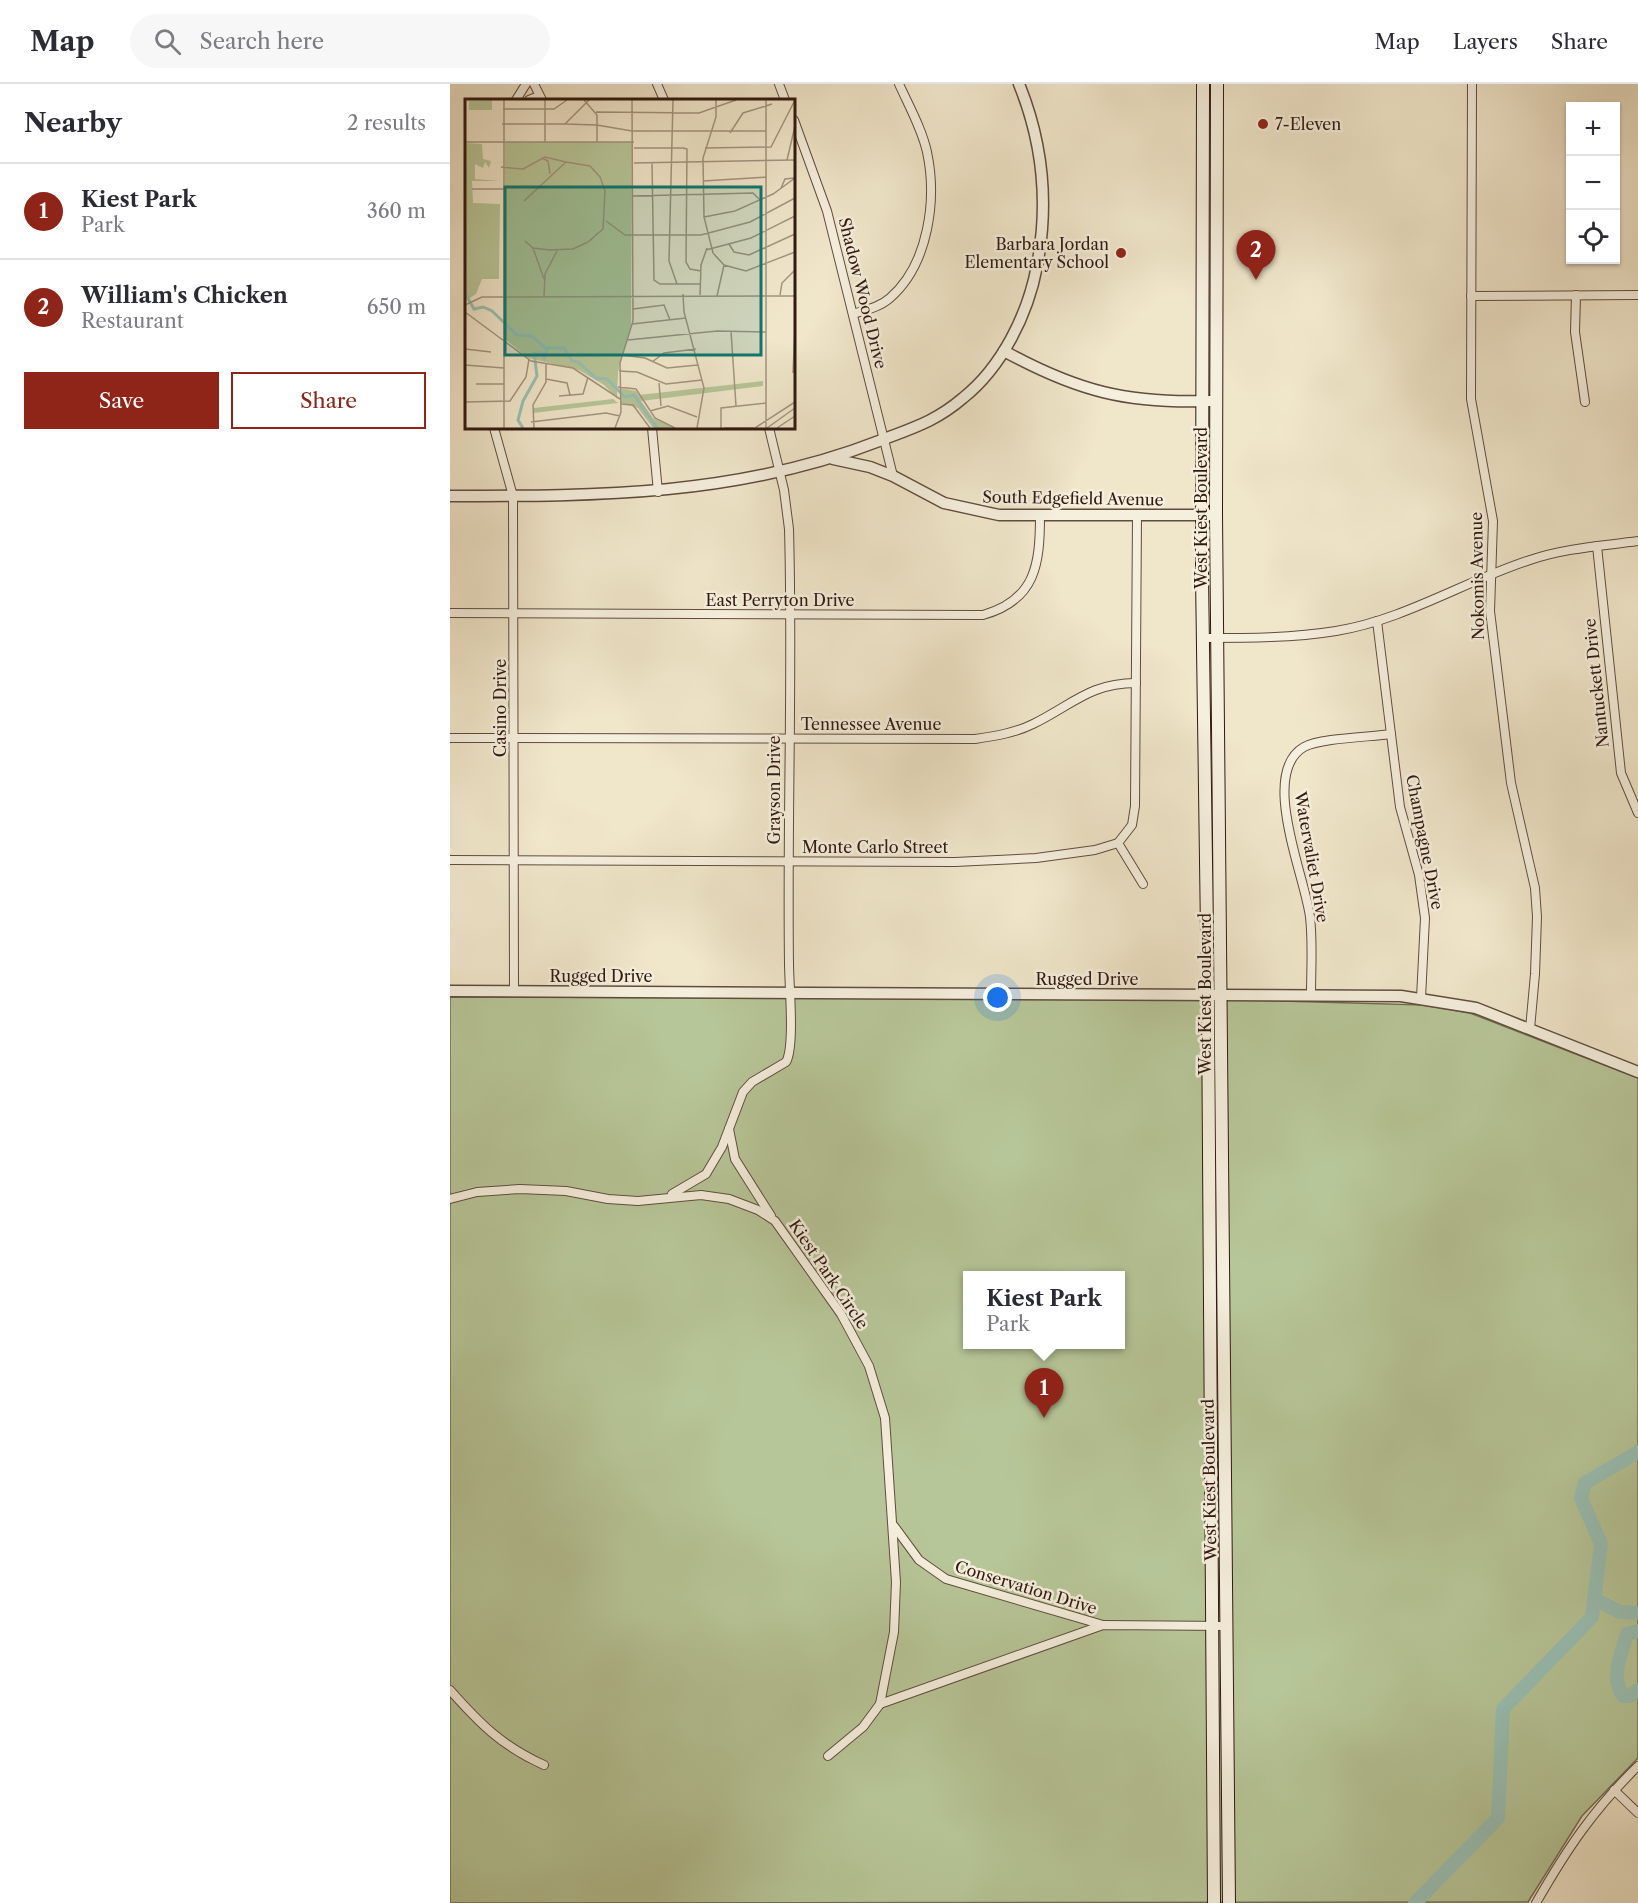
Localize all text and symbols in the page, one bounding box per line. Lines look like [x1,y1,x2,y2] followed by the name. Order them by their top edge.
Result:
[130,14,550,68] search box
[30,24,94,58] text: Map
[151,25,184,58] icon: search
[199,28,324,55] text: Search here
[1375,29,1420,54] text: Map
[1453,29,1518,54] text: Layers
[1551,29,1608,54] text: Share
[465,99,795,429] inset map
[1566,102,1620,264] map controls
[1566,102,1620,156] button: +
[24,107,122,139] text: Nearby
[347,111,426,135] text: 2 results
[1275,114,1341,134] place label: 7-Eleven
[1256,117,1270,131] marker: 7-Eleven
[1566,156,1620,210] button: −
[81,186,197,213] text: Kiest Park
[39,199,48,223] text: 1
[367,199,426,223] text: 360 m
[1566,210,1620,264] button: locate
[81,213,124,237] text: Park
[835,215,891,371] street label: Shadow Wood Drive
[1236,230,1276,280] pin: 2
[965,234,1109,272] place label: Barbara Jordan Elementary School
[1114,246,1128,260] marker: Barbara Jordan Elementary School
[81,282,288,309] text: William's Chicken
[38,295,49,319] text: 2
[367,295,426,319] text: 650 m
[81,309,184,333] text: Restaurant
[24,372,219,429] button: Save
[231,372,426,429] button: Share
[1191,427,1211,590] street label: West Kiest Boulevard
[982,486,1164,510] street label: South Edgefield Avenue
[1466,512,1488,640] street label: Nokomis Avenue
[705,590,855,610] street label: East Perryton Drive
[1579,617,1613,749] street label: Nantuckett Drive
[490,659,510,757] street label: Casino Drive
[801,714,941,734] street label: Tennessee Avenue
[764,736,784,844] street label: Grayson Drive
[1402,773,1448,911] street label: Champagne Drive
[1290,789,1333,924] street label: Watervaliet Drive
[802,837,948,857] street label: Monte Carlo Street
[1195,913,1215,1076] street label: West Kiest Boulevard
[550,966,652,986] street label: Rugged Drive
[1036,969,1138,989] street label: Rugged Drive
[983,983,1012,1012] your location
[785,1216,873,1333] street label: Kiest Park Circle
[963,1271,1125,1349] popup
[986,1285,1102,1312] text: Kiest Park
[986,1312,1030,1336] text: Park
[1024,1368,1064,1418] pin: 1
[1198,1399,1220,1562] street label: West Kiest Boulevard
[952,1556,1100,1618] street label: Conservation Drive

